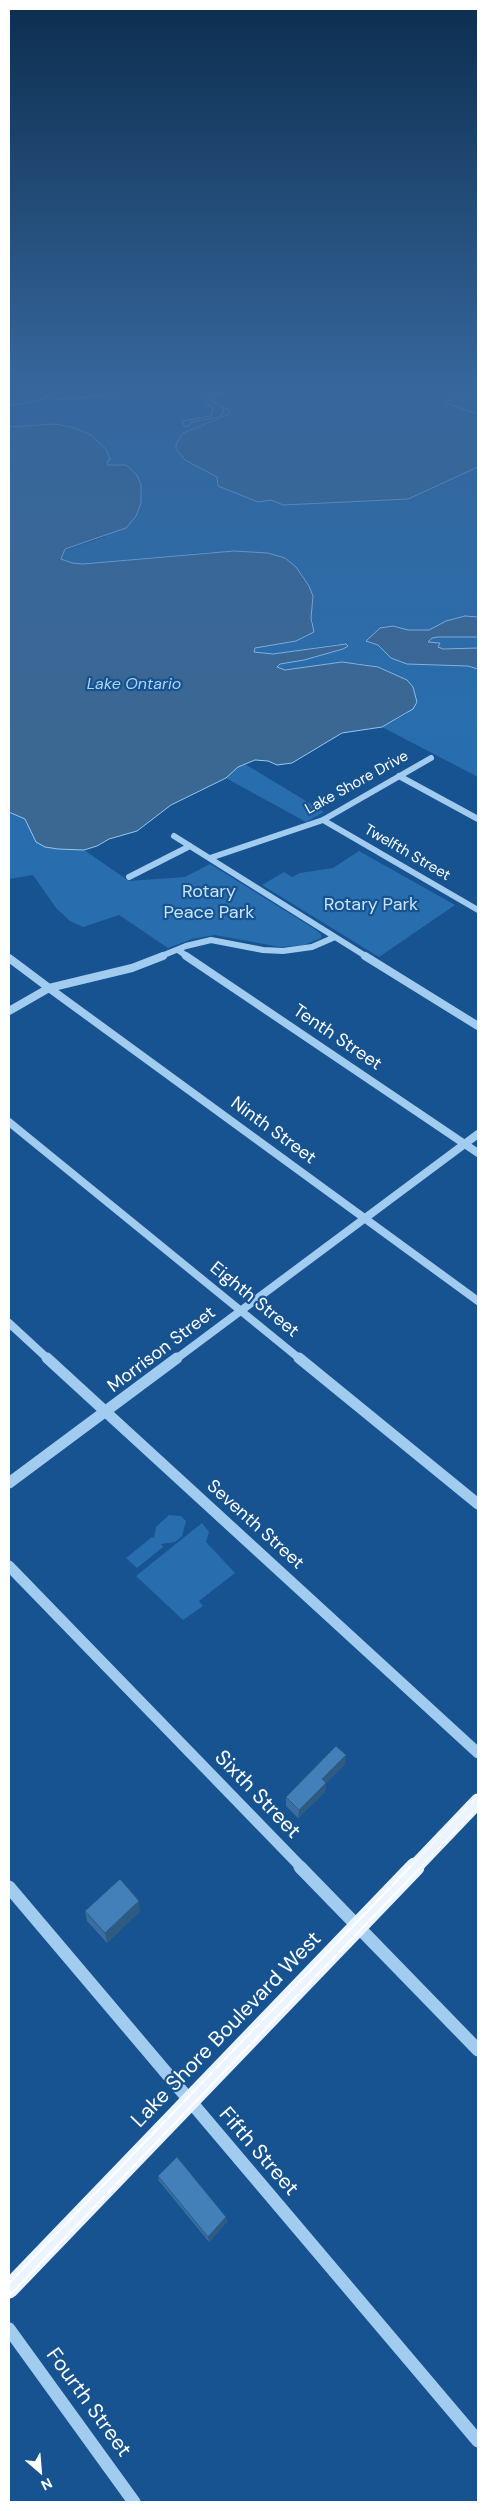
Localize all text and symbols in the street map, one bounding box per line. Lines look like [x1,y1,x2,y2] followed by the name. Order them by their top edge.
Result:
[87,675,181,695] water label: Lake Ontario
[302,747,412,819] street label: Lake Shore Drive
[361,821,453,885] street label: Twelfth Street
[164,881,254,924] park label: Rotary Peace Park
[324,894,418,916] park label: Rotary Park
[289,1000,385,1076] street label: Tenth Street
[226,1093,320,1169] street label: Ninth Street
[205,1258,303,1342] street label: Eighth Street
[104,1302,220,1398] street label: Morrison Street
[202,1476,308,1574] street label: Seventh Street
[209,1746,305,1844] street label: Sixth Street
[127,1927,327,2133] street label: Lake Shore Boulevard West
[213,2103,303,2201] street label: Fifth Street
[40,2344,136,2462] street label: Fourth Street
[15,2446,65,2496] north arrow
[38,2474,55,2495] text: N

